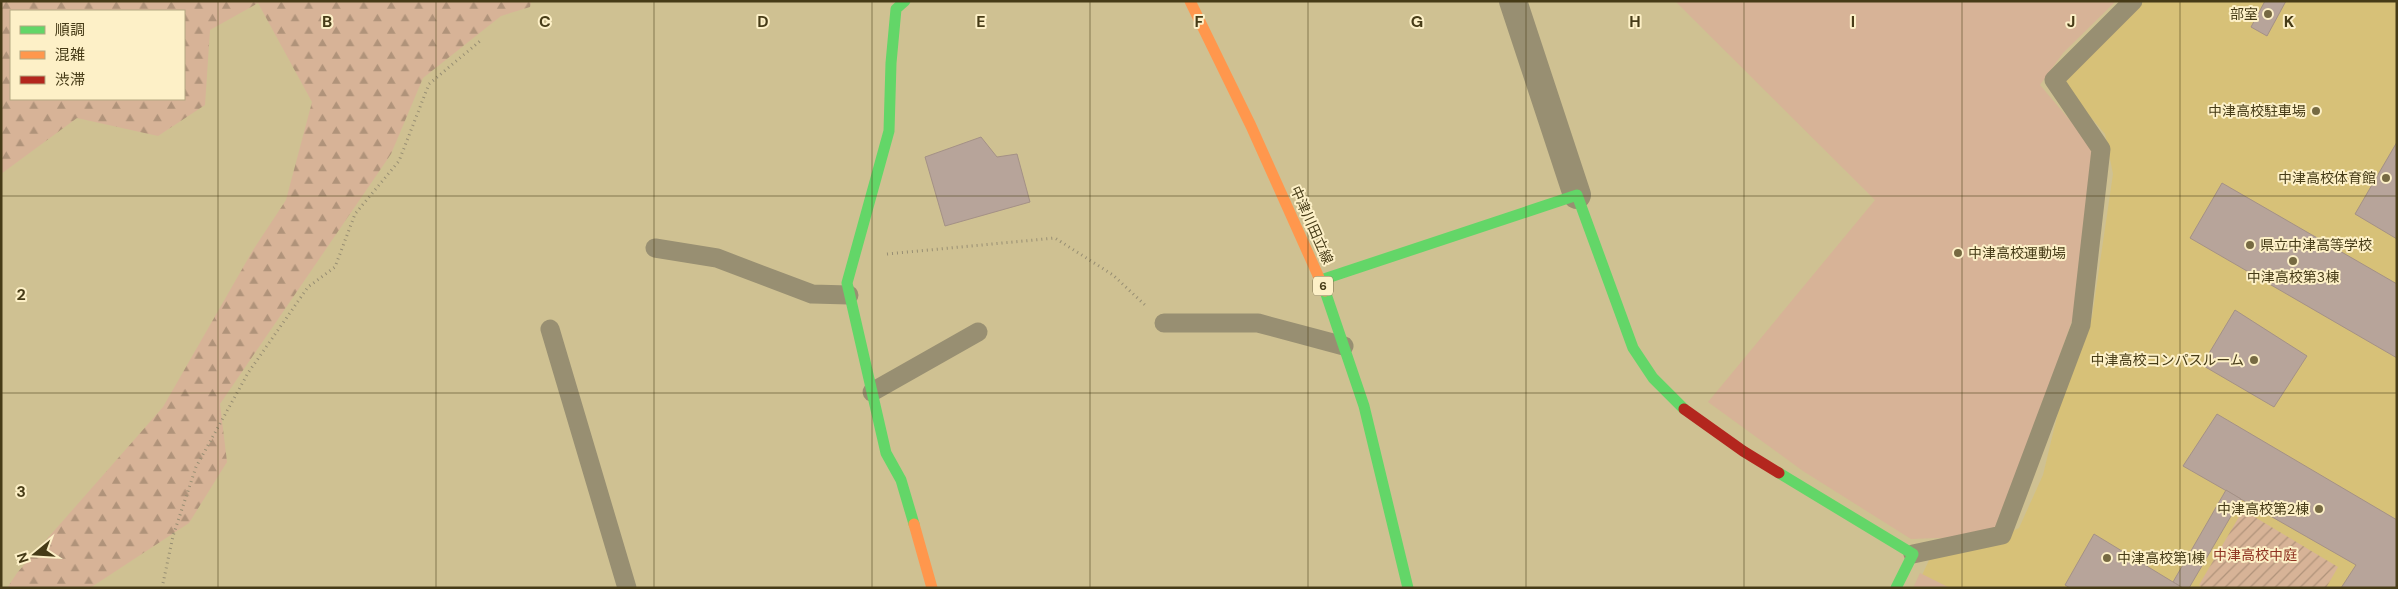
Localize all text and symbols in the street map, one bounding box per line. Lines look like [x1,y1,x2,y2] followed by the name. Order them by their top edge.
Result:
[2230,5,2258,23] place label: 部室
[2262,8,2274,20] marker: 部室
[10,10,185,100] legend
[322,11,332,32] text: B
[539,11,551,32] text: C
[757,11,769,32] text: D
[976,11,986,32] text: E
[1195,11,1204,32] text: F
[1411,11,1423,32] text: G
[1629,11,1641,32] text: H
[1851,11,1855,32] text: I
[2067,11,2075,32] text: J
[2284,11,2295,32] text: K
[55,20,85,40] text: 順調
[55,45,85,65] text: 混雑
[55,70,85,90] text: 渋滞
[2208,102,2306,120] place label: 中津高校駐車場
[2310,105,2322,117] marker: 中津高校駐車場
[2278,169,2376,187] place label: 中津高校体育館
[2380,172,2392,184] marker: 中津高校体育館
[1287,183,1337,267] street label: 中津川田立線
[2260,236,2372,254] place label: 県立中津高等学校
[2244,239,2256,251] marker: 県立中津高等学校
[1968,244,2066,262] place label: 中津高校運動場
[1952,247,1964,259] marker: 中津高校運動場
[2287,255,2299,267] marker: 中津高校第3棟
[2247,268,2339,286] place label: 中津高校第3棟
[1313,276,1333,296] road number: 6
[16,284,26,305] text: 2
[2090,351,2244,369] place label: 中津高校コンパスルーム
[2248,354,2260,366] marker: 中津高校コンパスルーム
[16,481,26,502] text: 3
[2217,500,2309,518] place label: 中津高校第2棟
[2313,503,2325,515] marker: 中津高校第2棟
[10,529,60,579] north arrow
[2213,546,2297,564] park label: 中津高校中庭
[2117,549,2205,567] place label: 中津高校第1棟
[12,550,33,566] text: N
[2101,552,2113,564] marker: 中津高校第1棟

